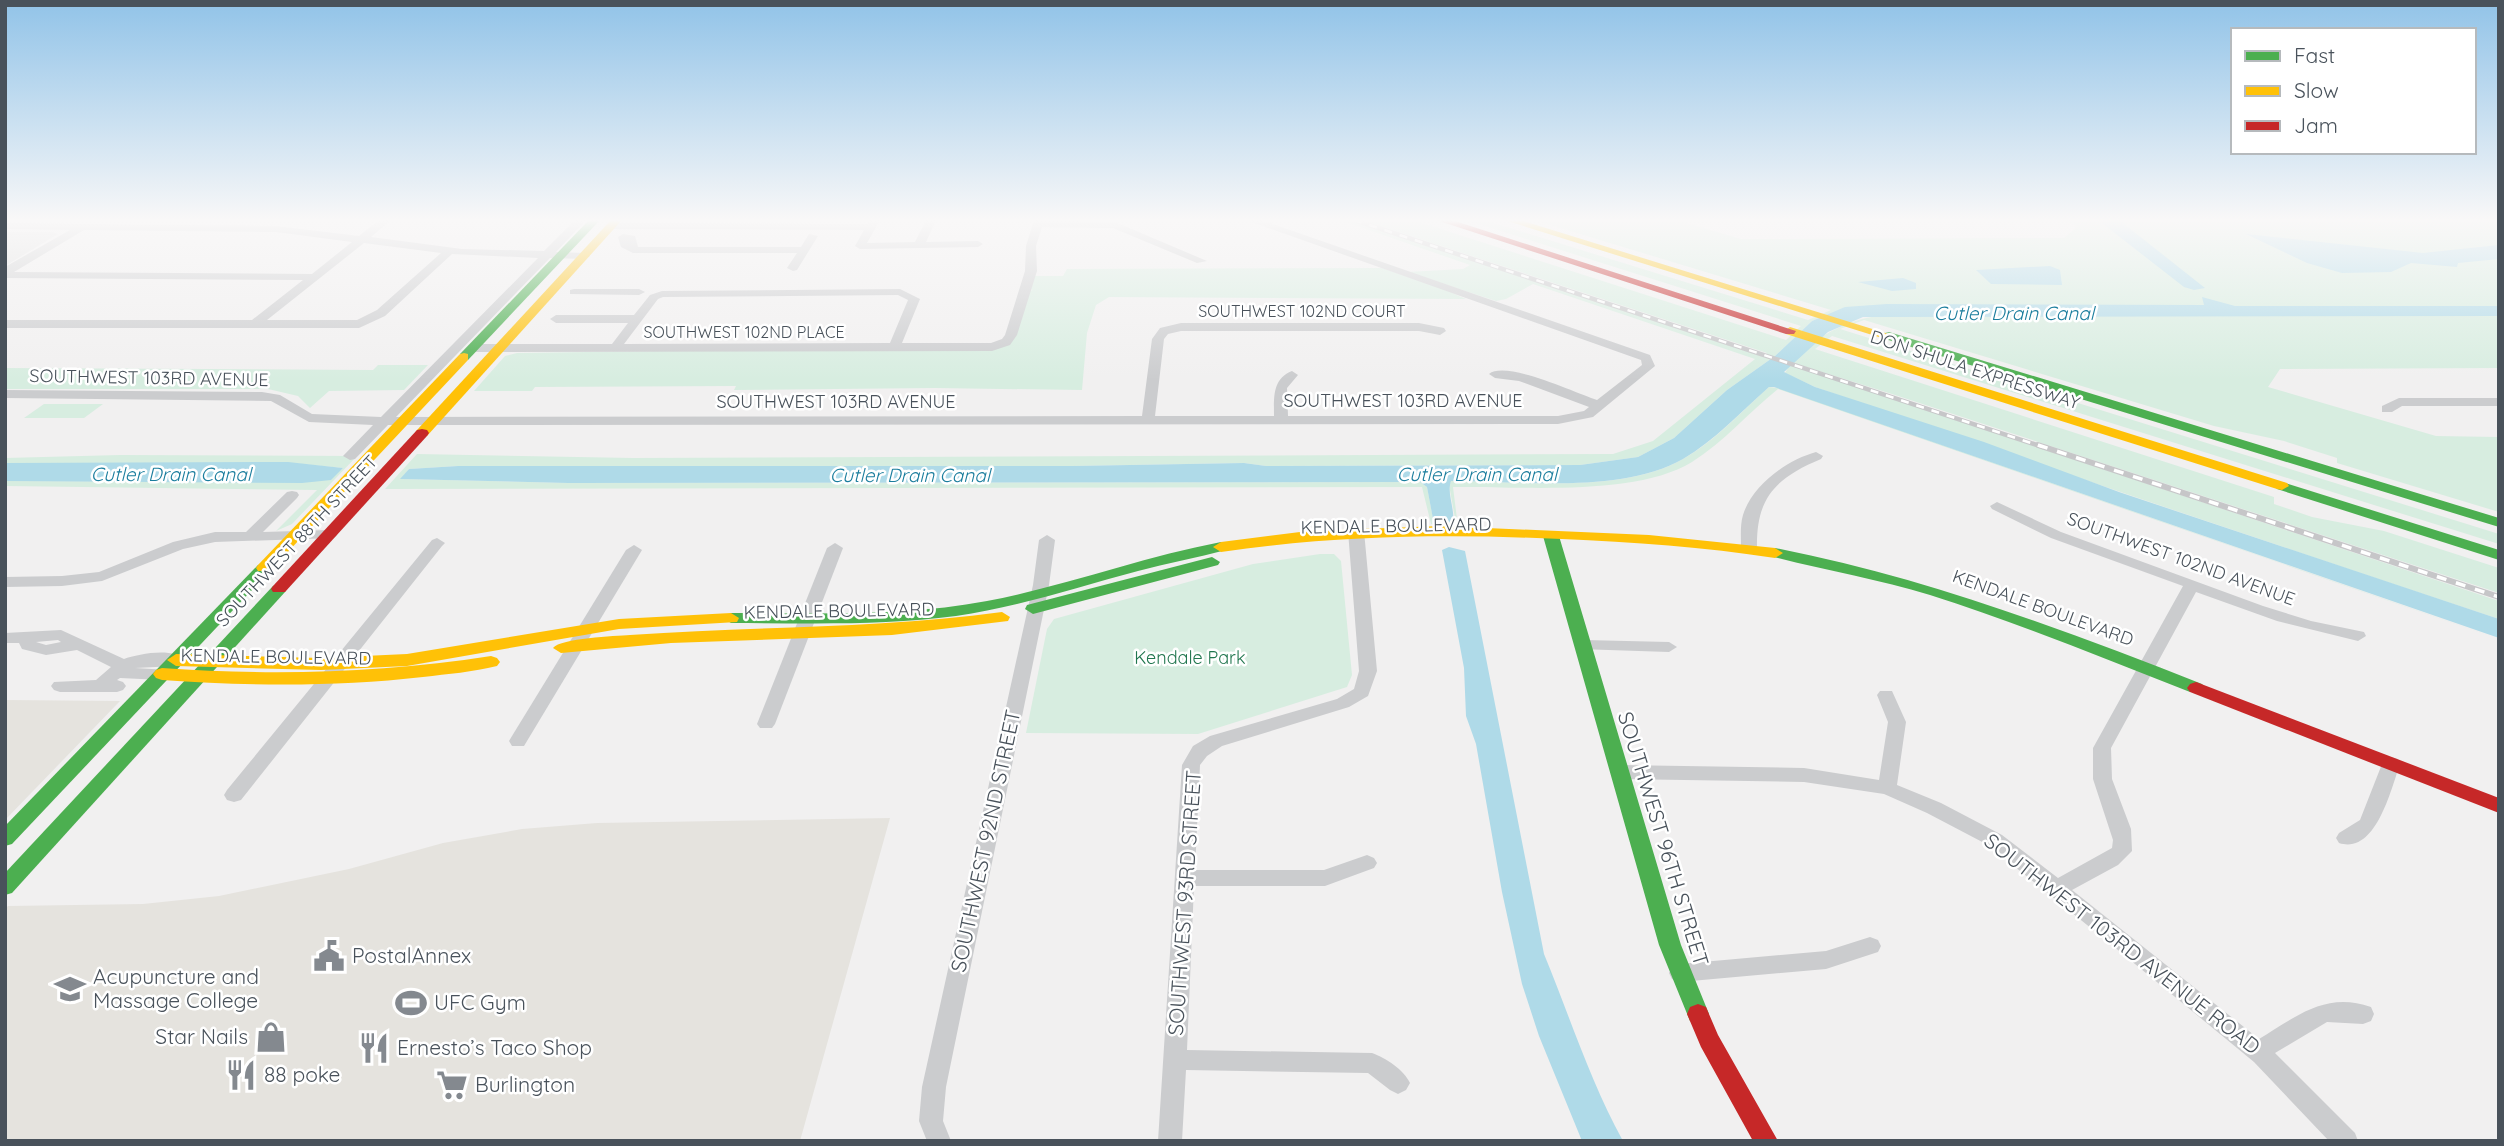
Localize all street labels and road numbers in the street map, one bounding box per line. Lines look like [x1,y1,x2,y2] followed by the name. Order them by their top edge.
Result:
[1198,301,1406,321] street label: SOUTHWEST 102ND COURT
[643,322,845,342] street label: SOUTHWEST 102ND PLACE
[1867,325,2083,414] street label: DON SHULA EXPRESSWAY
[29,364,269,391] street label: SOUTHWEST 103RD AVENUE
[1283,389,1523,412] street label: SOUTHWEST 103RD AVENUE
[716,390,956,413] street label: SOUTHWEST 103RD AVENUE
[211,450,382,631] street label: SOUTHWEST 88TH STREET
[2064,507,2298,611] street label: SOUTHWEST 102ND AVENUE
[1300,512,1492,539] street label: KENDALE BOULEVARD
[1950,564,2137,651] street label: KENDALE BOULEVARD
[743,597,935,624] street label: KENDALE BOULEVARD
[180,643,372,670] street label: KENDALE BOULEVARD
[944,707,1026,974] street label: SOUTHWEST 92ND STREET
[1613,708,1715,969] street label: SOUTHWEST 96TH STREET
[1162,769,1206,1036] street label: SOUTHWEST 93RD STREET
[1979,827,2266,1059] street label: SOUTHWEST 103RD AVENUE ROAD

